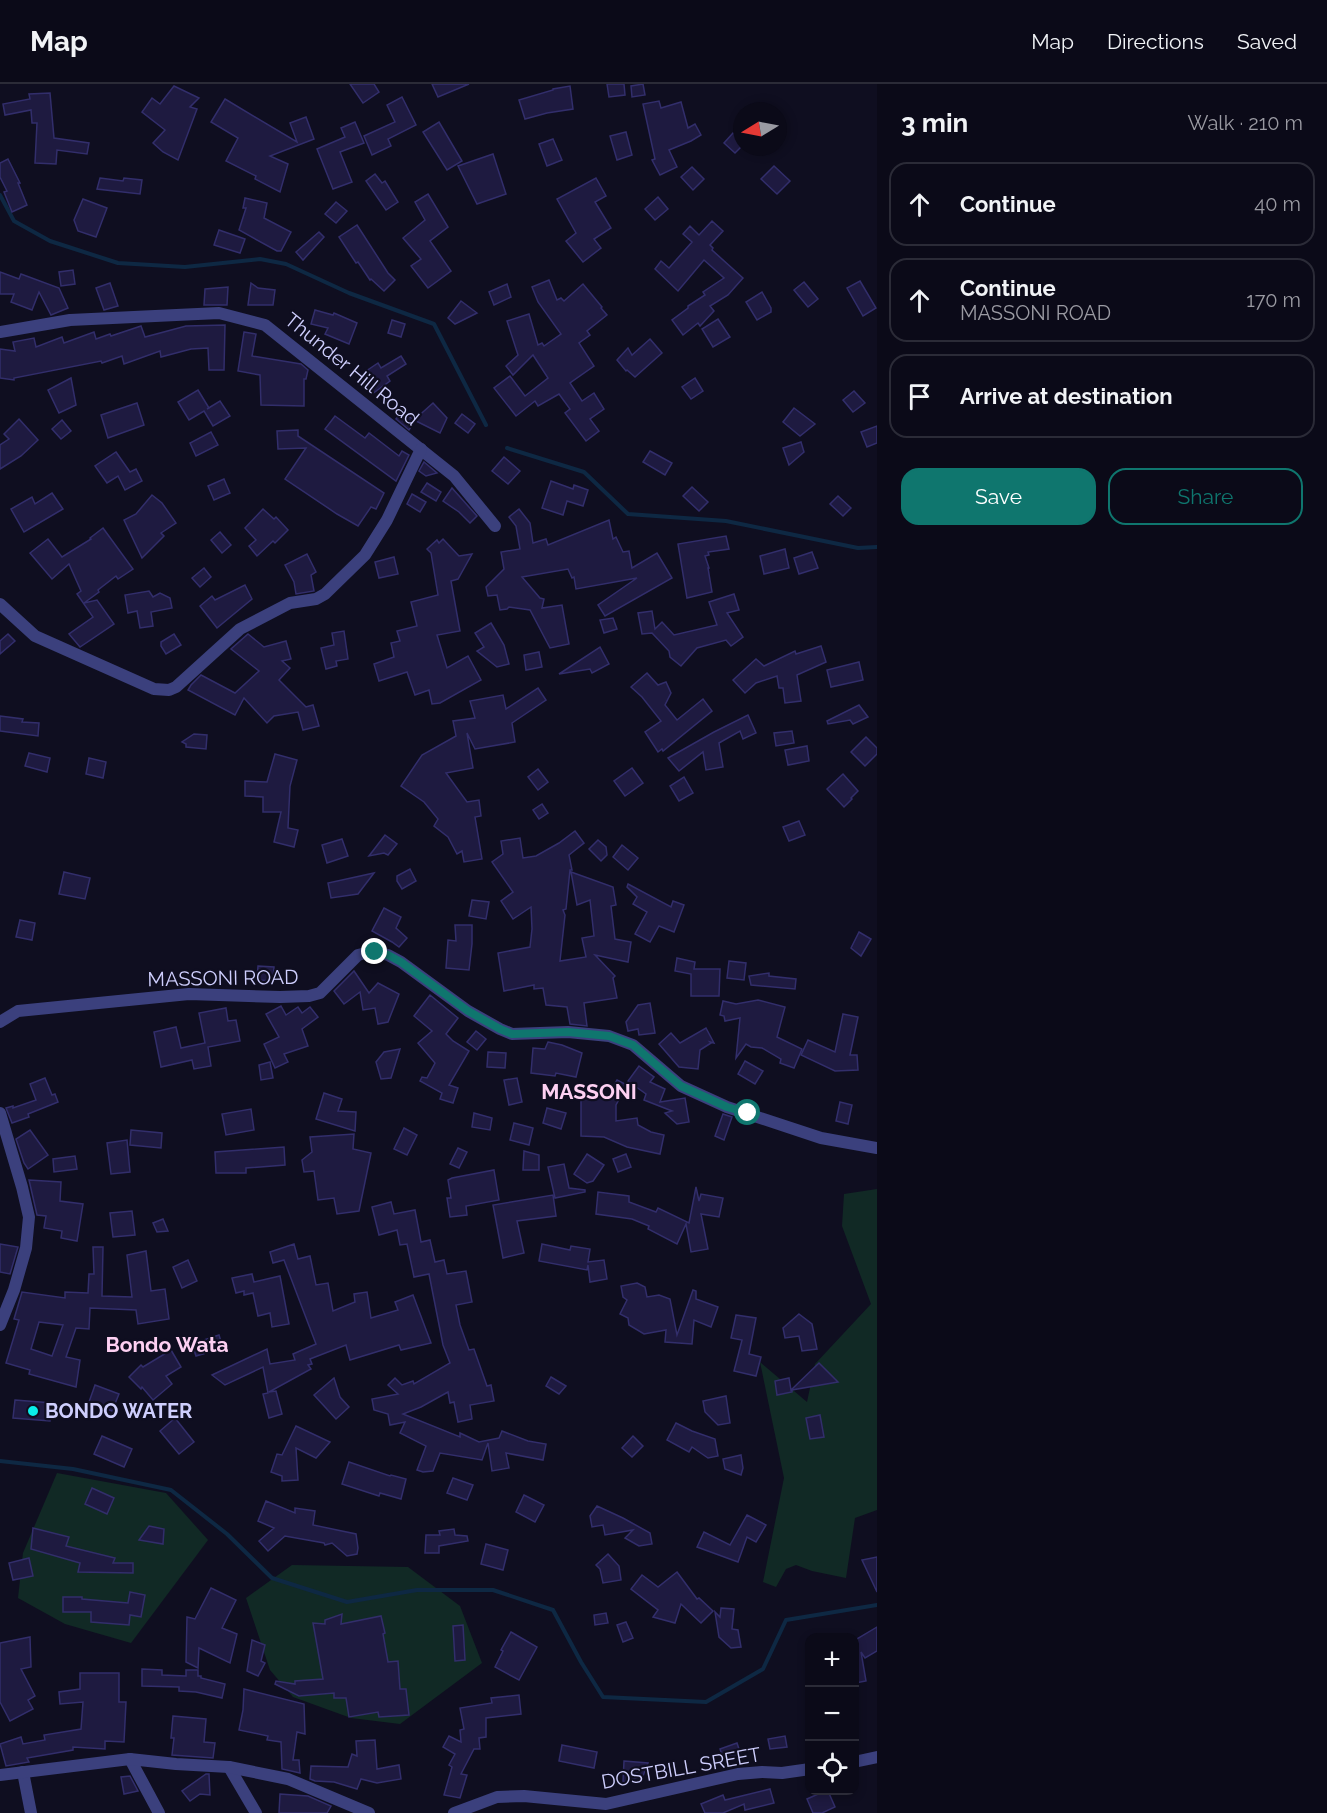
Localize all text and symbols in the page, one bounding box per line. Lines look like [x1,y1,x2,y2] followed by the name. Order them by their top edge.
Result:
[30,25,88,58] text: Map
[1031,29,1074,54] text: Map
[1107,29,1204,54] text: Directions
[1237,29,1297,54] text: Saved
[733,102,787,156] north arrow
[901,108,968,138] text: 3 min
[1188,111,1303,135] text: Walk · 210 m
[903,188,936,221] icon: ahead
[960,191,1056,217] text: Continue
[1254,192,1301,216] text: 40 m
[960,275,1056,301] text: Continue
[903,284,936,317] icon: ahead
[1246,288,1301,312] text: 170 m
[960,301,1111,325] text: MASSONI ROAD
[280,308,424,430] street label: Thunder Hill Road
[903,380,936,413] icon: arrive
[960,383,1173,409] text: Arrive at destination
[901,468,1096,525] button: Save
[1108,468,1303,525] button: Share
[361,938,387,964] route end
[147,965,299,991] street label: MASSONI ROAD
[541,1079,637,1104] district label: MASSONI
[734,1099,760,1125] route start
[105,1332,229,1357] district label: Bondo Wata
[45,1399,192,1423] place label: BONDO WATER
[26,1404,40,1418] marker: BONDO WATER
[805,1633,859,1795] map controls
[805,1633,859,1687] button: +
[805,1687,859,1741] button: −
[805,1741,859,1795] button: locate
[599,1742,763,1794] street label: DOSTBILL SREET

